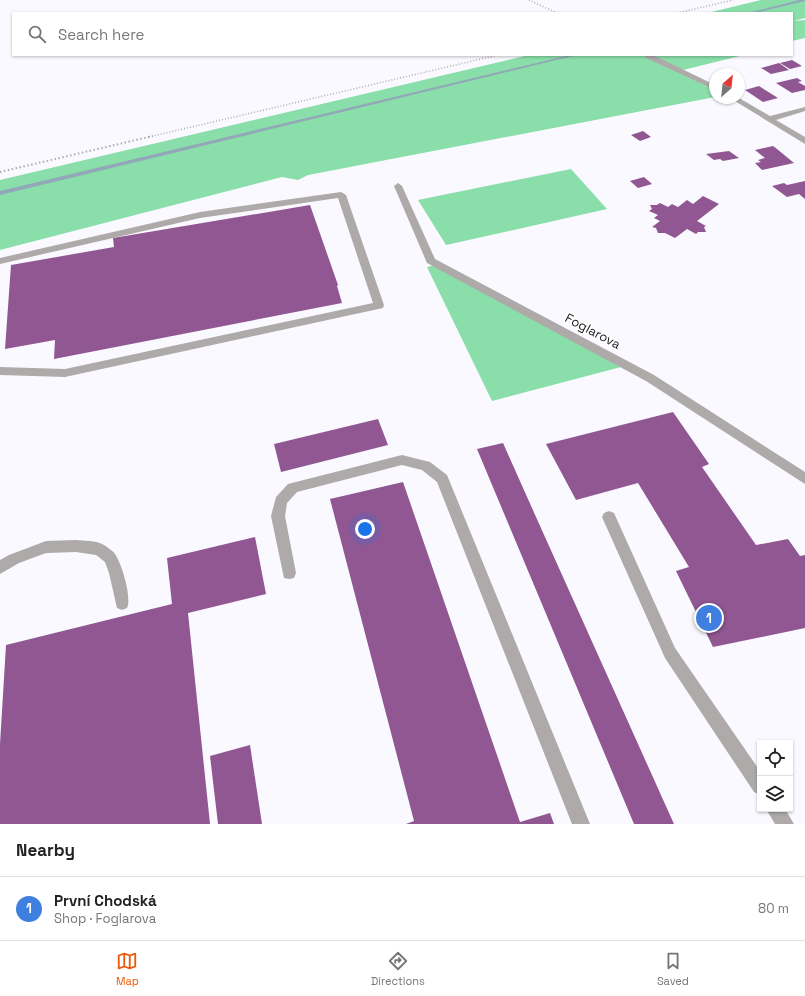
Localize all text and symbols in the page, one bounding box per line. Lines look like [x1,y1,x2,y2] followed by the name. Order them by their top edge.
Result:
[12,12,793,56] search box
[26,23,48,45] icon: search
[58,25,144,44] text: Search here
[709,68,745,104] north arrow
[562,309,624,353] street label: Foglarova
[355,519,375,539] your location
[696,603,722,633] pin: 1
[757,740,793,812] map controls
[757,740,793,776] button: locate
[757,776,793,812] button: layers
[16,839,75,861] text: Nearby
[54,891,157,910] text: První Chodská
[26,900,32,917] text: 1
[758,900,789,917] text: 80 m
[54,910,156,927] text: Shop · Foglarova
[116,950,139,988] tab: Map
[371,950,425,988] tab: Directions
[657,950,689,988] tab: Saved

